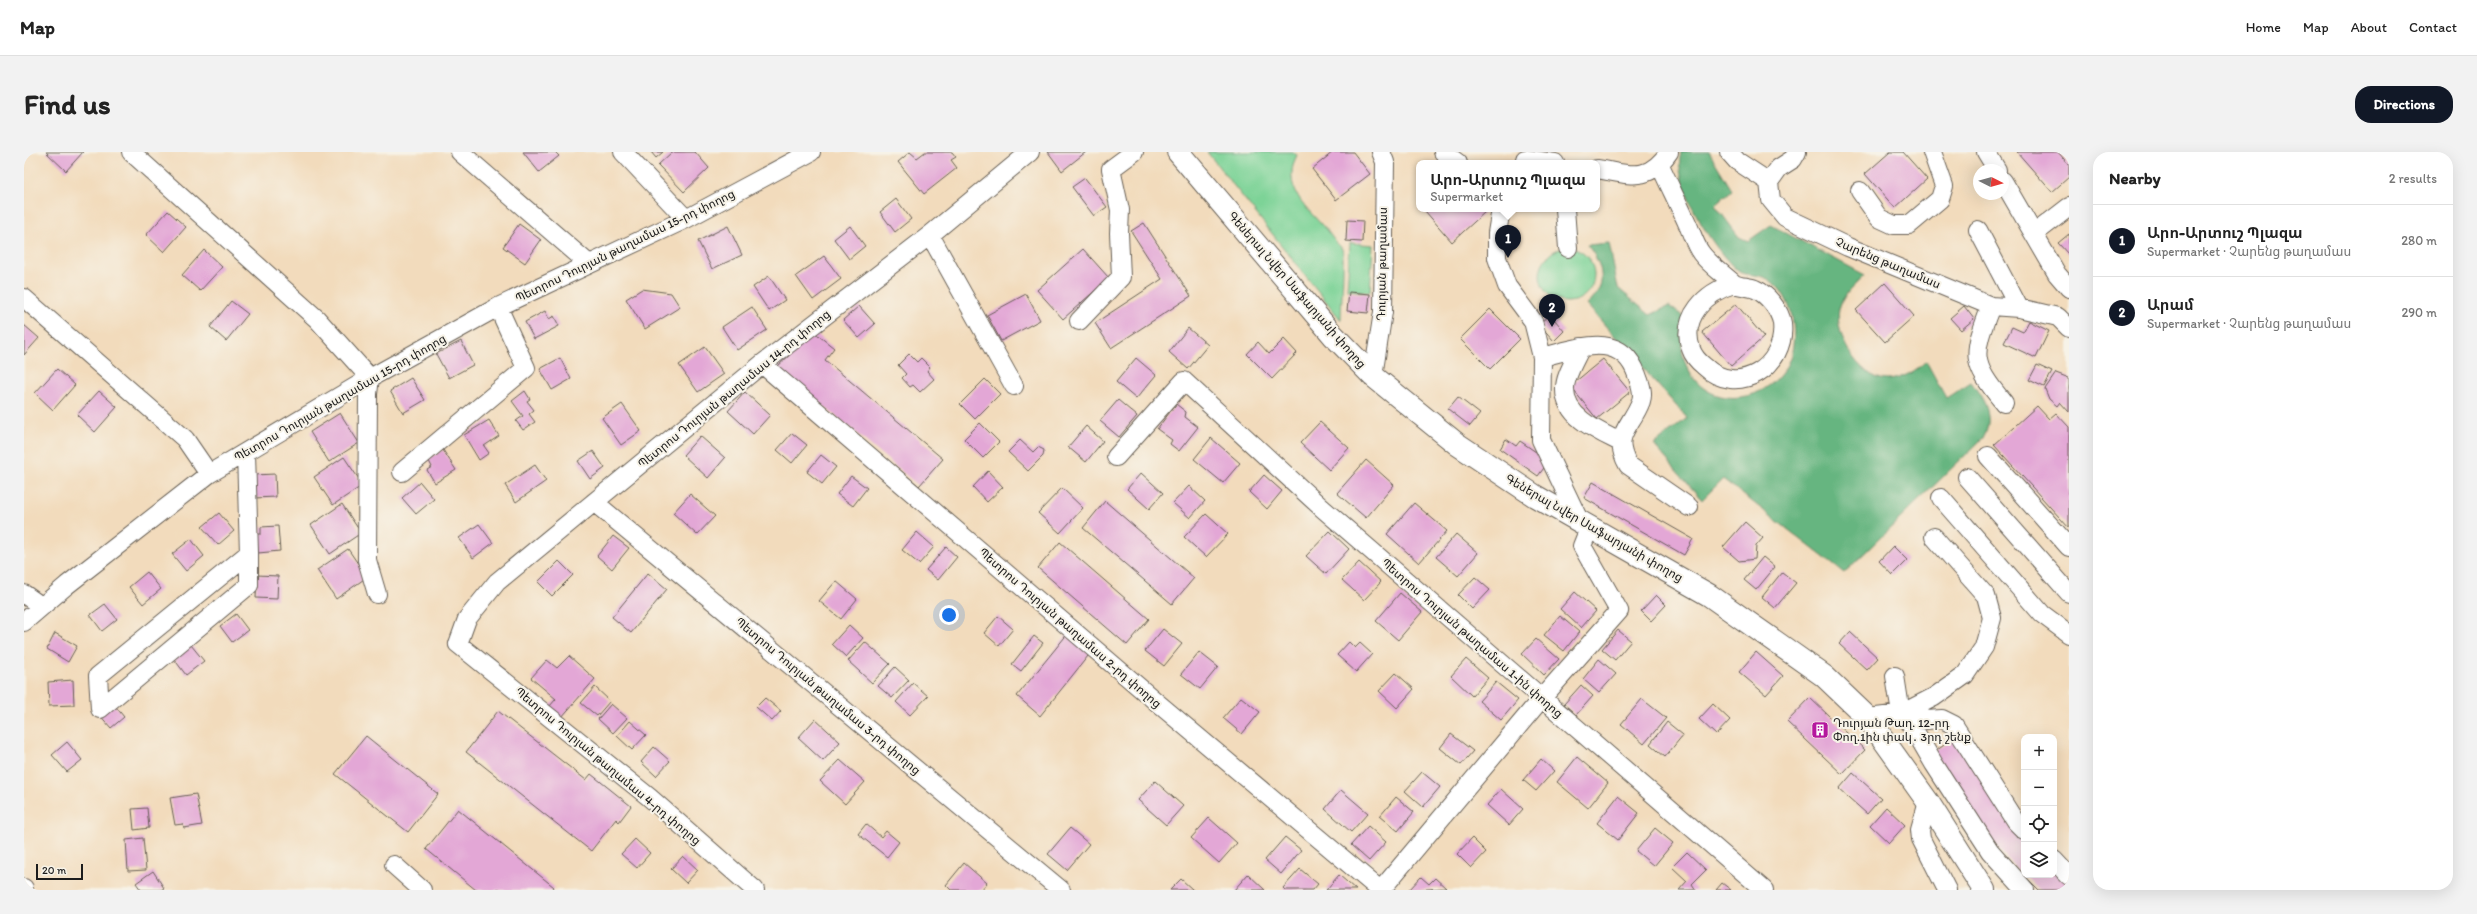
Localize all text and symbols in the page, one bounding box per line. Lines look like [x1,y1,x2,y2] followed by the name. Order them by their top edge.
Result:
[20,16,55,39] text: Map
[2246,19,2281,36] text: Home
[2303,19,2329,36] text: Map
[2351,19,2387,36] text: About
[2409,19,2457,36] text: Contact
[2355,86,2453,123] button: Directions
[24,87,111,121] text: Find us
[1416,160,1600,212] popup
[1973,164,2009,200] north arrow
[2109,168,2161,188] text: Nearby
[1430,171,1586,189] text: Արո-Արտուշ Պլազա
[2389,171,2437,186] text: 2 results
[513,187,737,305] street label: Պետրոս Դուրյան թաղամաս 15-րդ փողոց
[1430,189,1503,204] text: Supermarket
[1374,207,1390,321] street label: Դուրյան թաղամաս
[1225,209,1369,371] street label: Գեներալ Նվեր Սաֆարյանի փողոց
[2147,224,2303,242] text: Արո-Արտուշ Պլազա
[1495,225,1521,258] pin: 1
[2119,233,2125,248] text: 1
[2401,233,2437,248] text: 280 m
[1833,235,1943,291] street label: Չարենց թաղամաս
[2147,244,2351,259] text: Supermarket · Չարենց թաղամաս
[1539,294,1565,327] pin: 2
[2147,296,2194,314] text: Արամ
[2119,305,2125,320] text: 2
[2401,305,2437,320] text: 290 m
[635,307,833,471] street label: Պետրոս Դուրյան թաղամաս 14-րդ փողոց
[2147,316,2351,331] text: Supermarket · Չարենց թաղամաս
[231,331,449,465] street label: Պետրոս Դուրյան թաղամաս 15-րդ փողոց
[1503,471,1685,585] street label: Գեներալ Նվեր Սաֆարյանի փողոց
[976,545,1164,711] street label: Պետրոս Դուրյան թաղամաս 2-րդ փողոց
[1378,555,1566,721] street label: Պետրոս Դուրյան թաղամաս 1-ին փողոց
[939,605,959,625] your location
[733,614,923,778] street label: Պետրոս Դուրյան թաղամաս 3-րդ փողոց
[512,684,704,848] street label: Պետրոս Դուրյան թաղամաս 4-րդ փողոց
[1833,716,1971,744] place label: Դուրյան Թաղ. 12-րդ Փող.1ին փակ․ 3րդ շենք
[1810,720,1830,740] building icon: Դուրյան Թաղ. 12-րդ Փող.1ին փակ․ 3րդ շենք
[2021,734,2057,878] map controls
[2021,734,2057,770] button: +
[2021,770,2057,806] button: −
[2021,806,2057,842] button: locate
[2021,842,2057,878] button: layers
[36,862,83,881] scale bar
[42,864,66,877] text: 20 m

